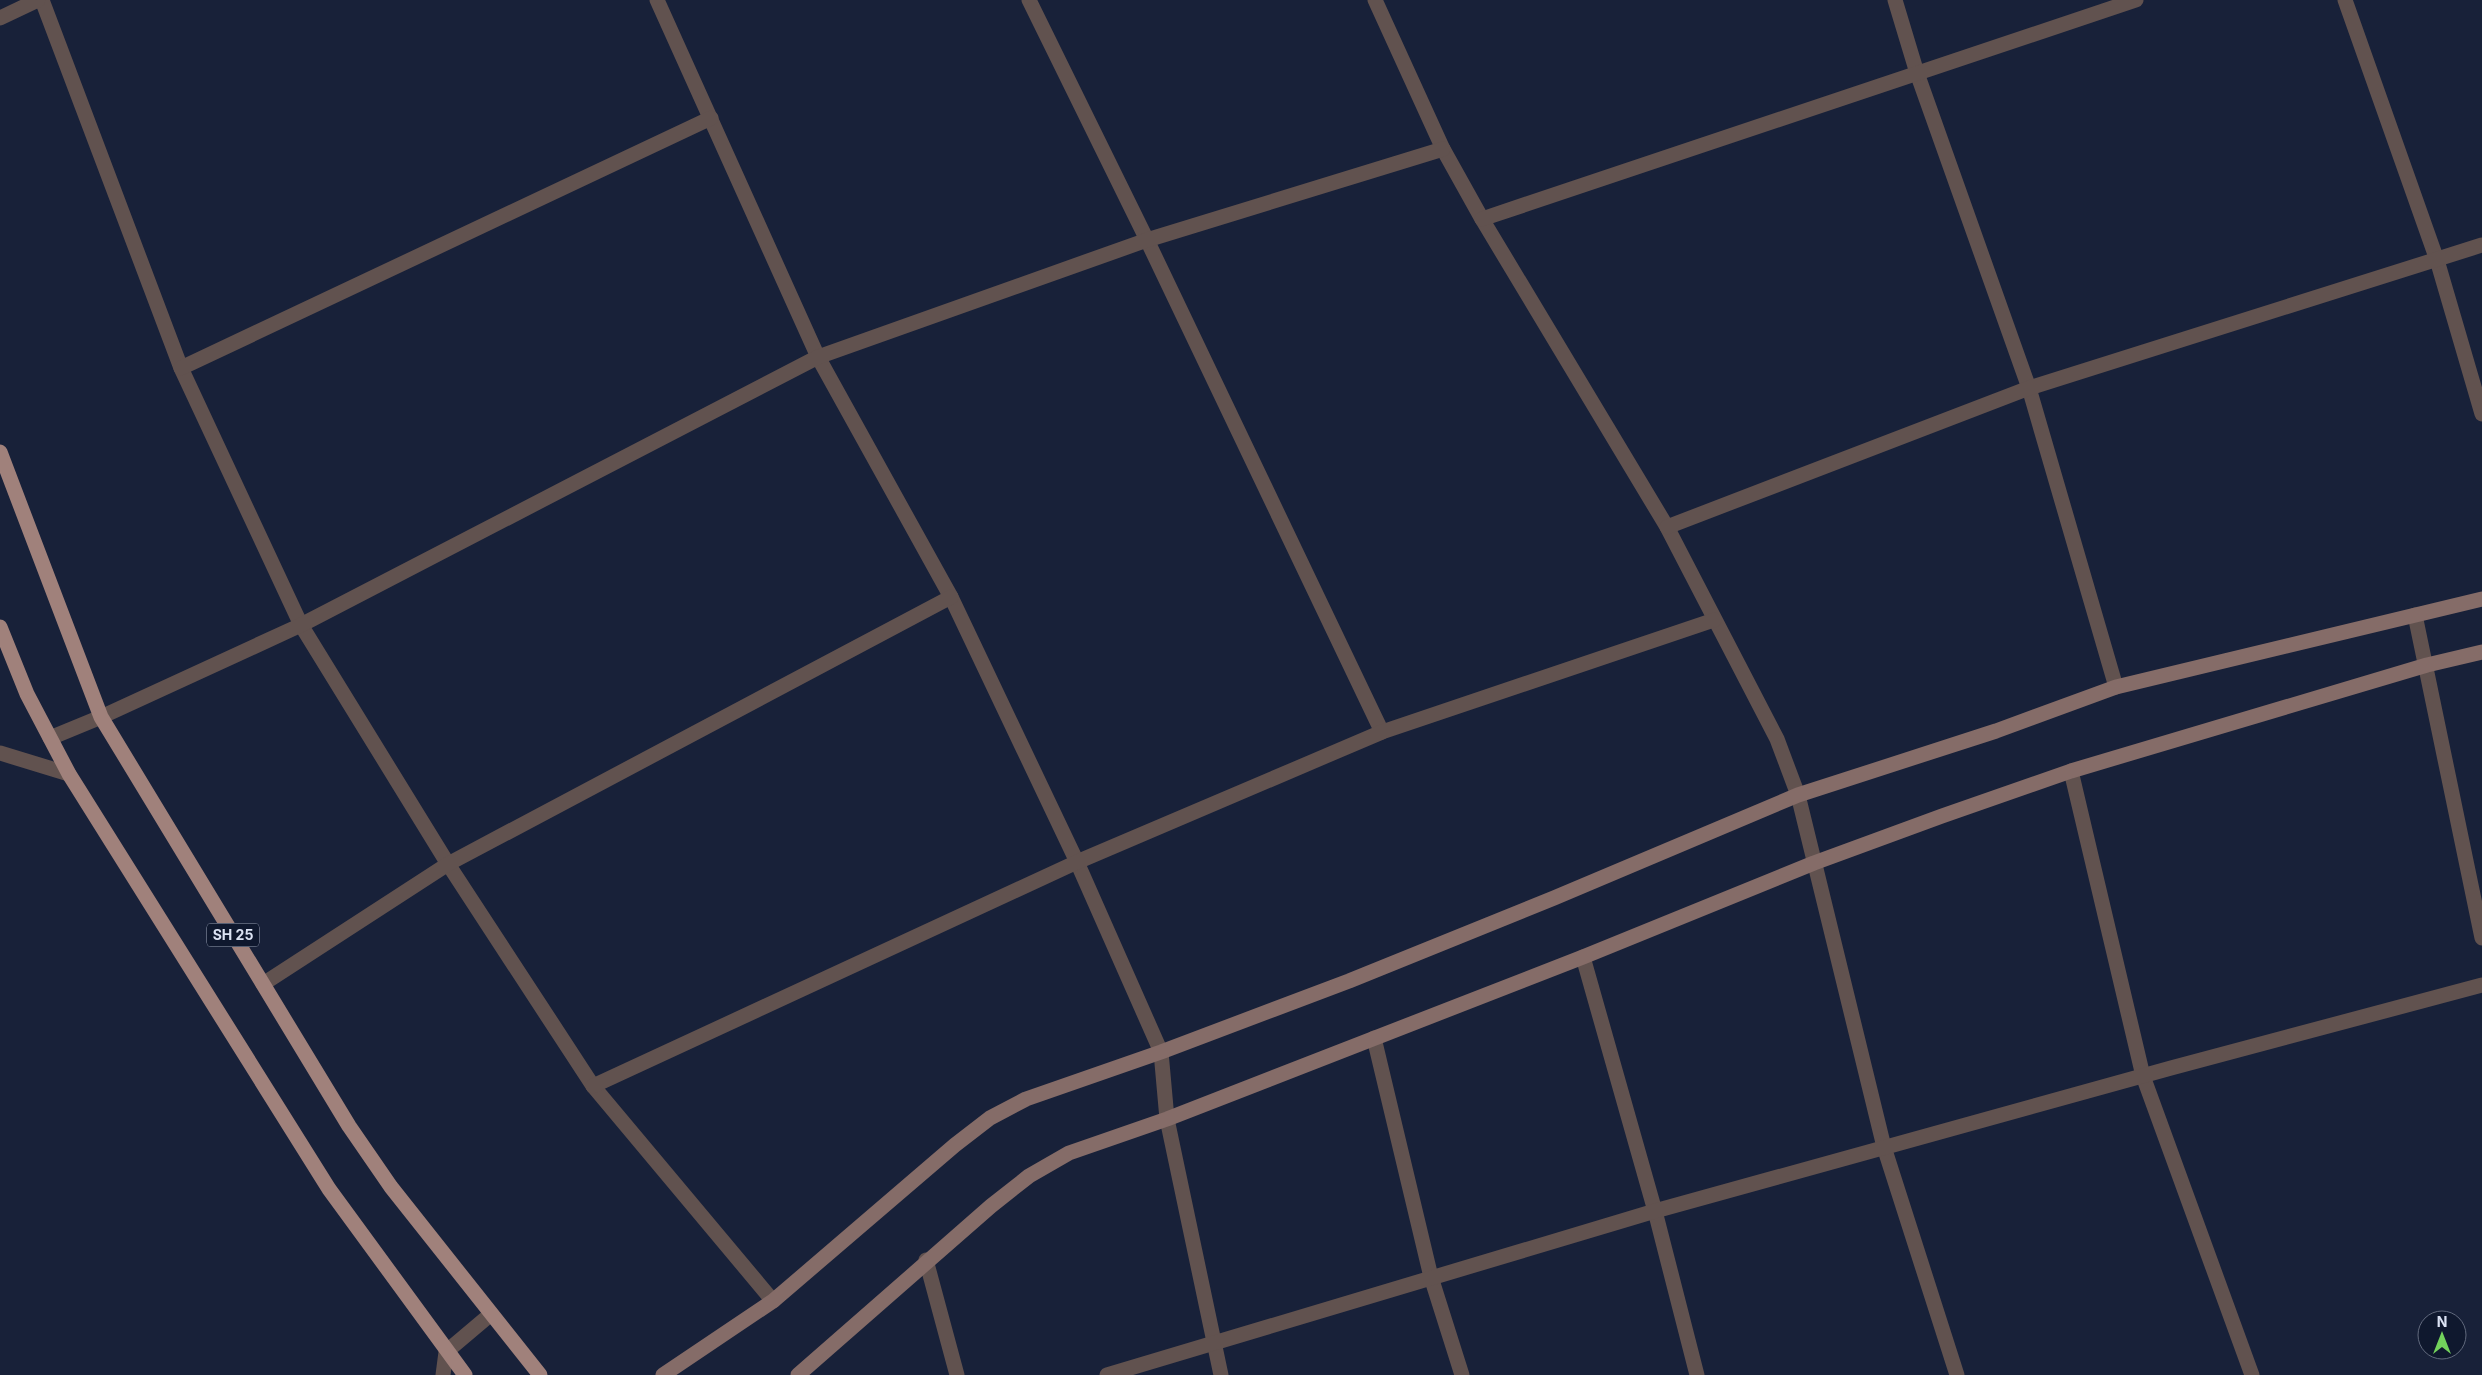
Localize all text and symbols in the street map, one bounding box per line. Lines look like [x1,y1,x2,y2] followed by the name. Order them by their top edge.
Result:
[207,924,259,946] road number: SH 25
[2417,1310,2467,1360] north arrow
[2437,1313,2447,1330] text: N

